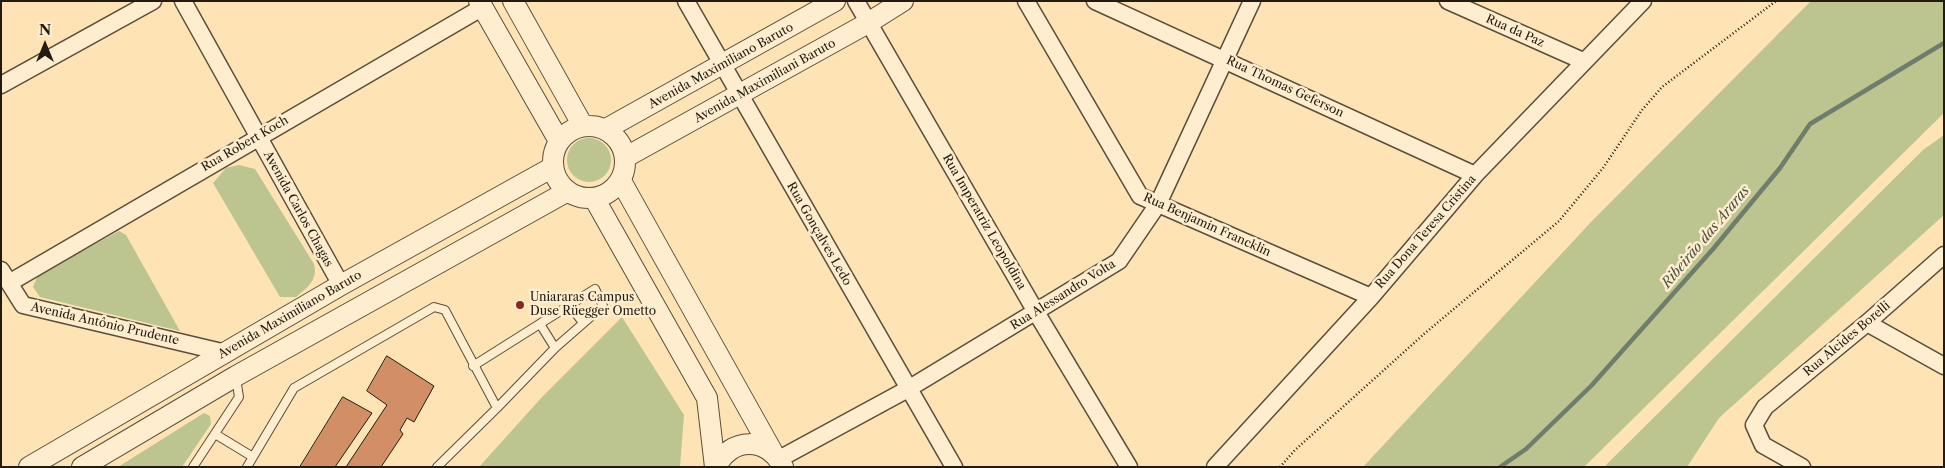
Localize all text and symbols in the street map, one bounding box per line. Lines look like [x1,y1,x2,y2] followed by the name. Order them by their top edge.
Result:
[1483,12,1547,50] street label: Rua da Paz
[20,20,70,70] north arrow
[646,20,796,112] street label: Avenida Maximiliano Baruto
[39,21,51,39] text: N
[692,36,838,126] street label: Avenida Maximiliani Baruto
[1224,53,1346,121] street label: Rua Thomas Geferson
[199,113,291,175] street label: Rua Robert Koch
[260,149,336,269] street label: Avenida Carlos Chagas
[939,152,1029,292] street label: Rua Imperatriz Leopoldina
[1373,172,1479,292] street label: Rua Dona Teresa Cristina
[784,180,854,288] street label: Rua Gonçalves Ledo
[1658,182,1754,292] water label: Ribeirão das Araras
[1141,190,1273,260] street label: Rua Benjamin Francklin
[1008,257,1118,333] street label: Rua Alessandro Volta
[216,268,364,362] street label: Avenida Maximiliano Baruto
[530,291,656,319] place label: Uniararas Campus Duse Rüegger Ometto
[514,299,526,311] marker: Uniararas Campus Duse Rüegger Ometto
[1801,299,1893,379] street label: Rua Alcides Borelli
[30,300,180,348] street label: Avenida Antônio Prudente

